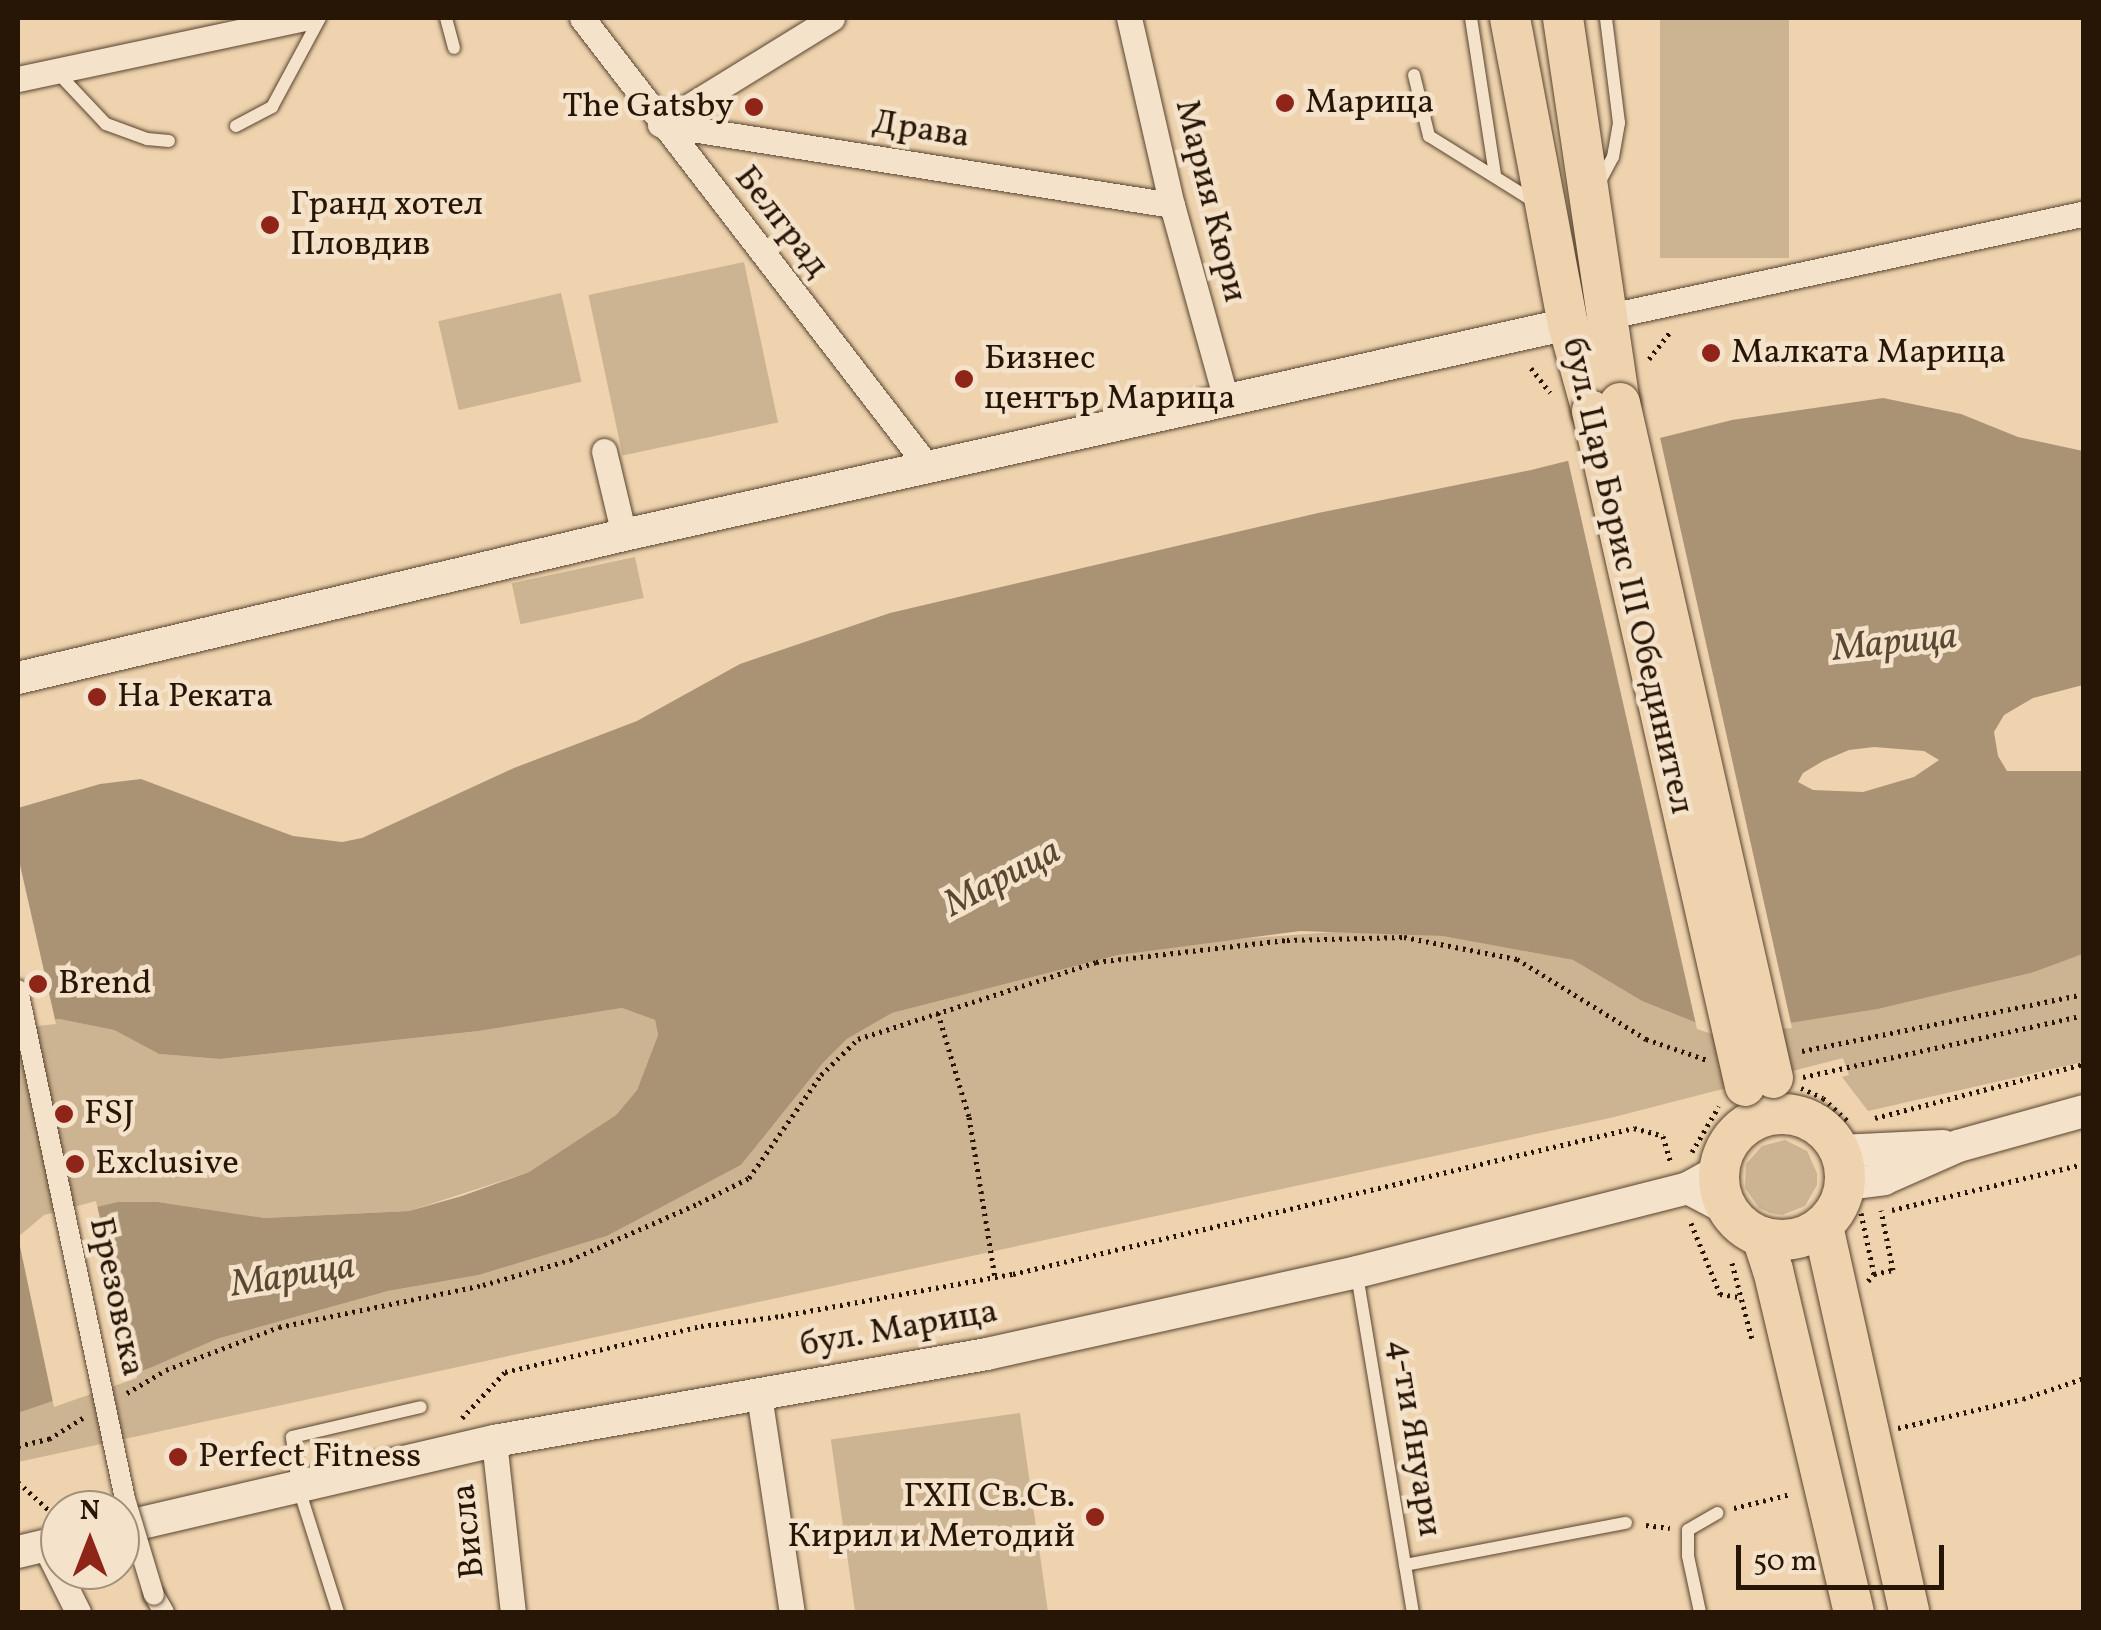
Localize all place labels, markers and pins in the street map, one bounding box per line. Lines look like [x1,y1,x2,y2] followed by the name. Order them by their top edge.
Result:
[1305,82,1434,124] place label: Марица
[562,86,734,128] place label: The Gatsby
[1274,92,1296,114] marker: Марица
[743,96,765,118] marker: The Gatsby
[290,184,483,266] place label: Гранд хотел Пловдив
[259,214,281,236] marker: Гранд хотел Пловдив
[1731,332,2006,374] place label: Малката Марица
[984,338,1236,420] place label: Бизнес център Марица
[1700,342,1722,364] marker: Малката Марица
[953,368,975,390] marker: Бизнес център Марица
[117,676,273,718] place label: На Реката
[86,686,108,708] marker: На Реката
[58,963,152,1005] place label: Brend
[27,973,49,995] marker: Brend
[84,1093,134,1135] place label: FSJ
[53,1103,75,1125] marker: FSJ
[95,1143,239,1185] place label: Exclusive
[64,1153,86,1175] marker: Exclusive
[198,1436,421,1478] place label: Perfect Fitness
[167,1446,189,1468] marker: Perfect Fitness
[787,1476,1075,1558] place label: ГХП Св.Св. Кирил и Методий
[1084,1506,1106,1528] marker: ГХП Св.Св. Кирил и Методий

